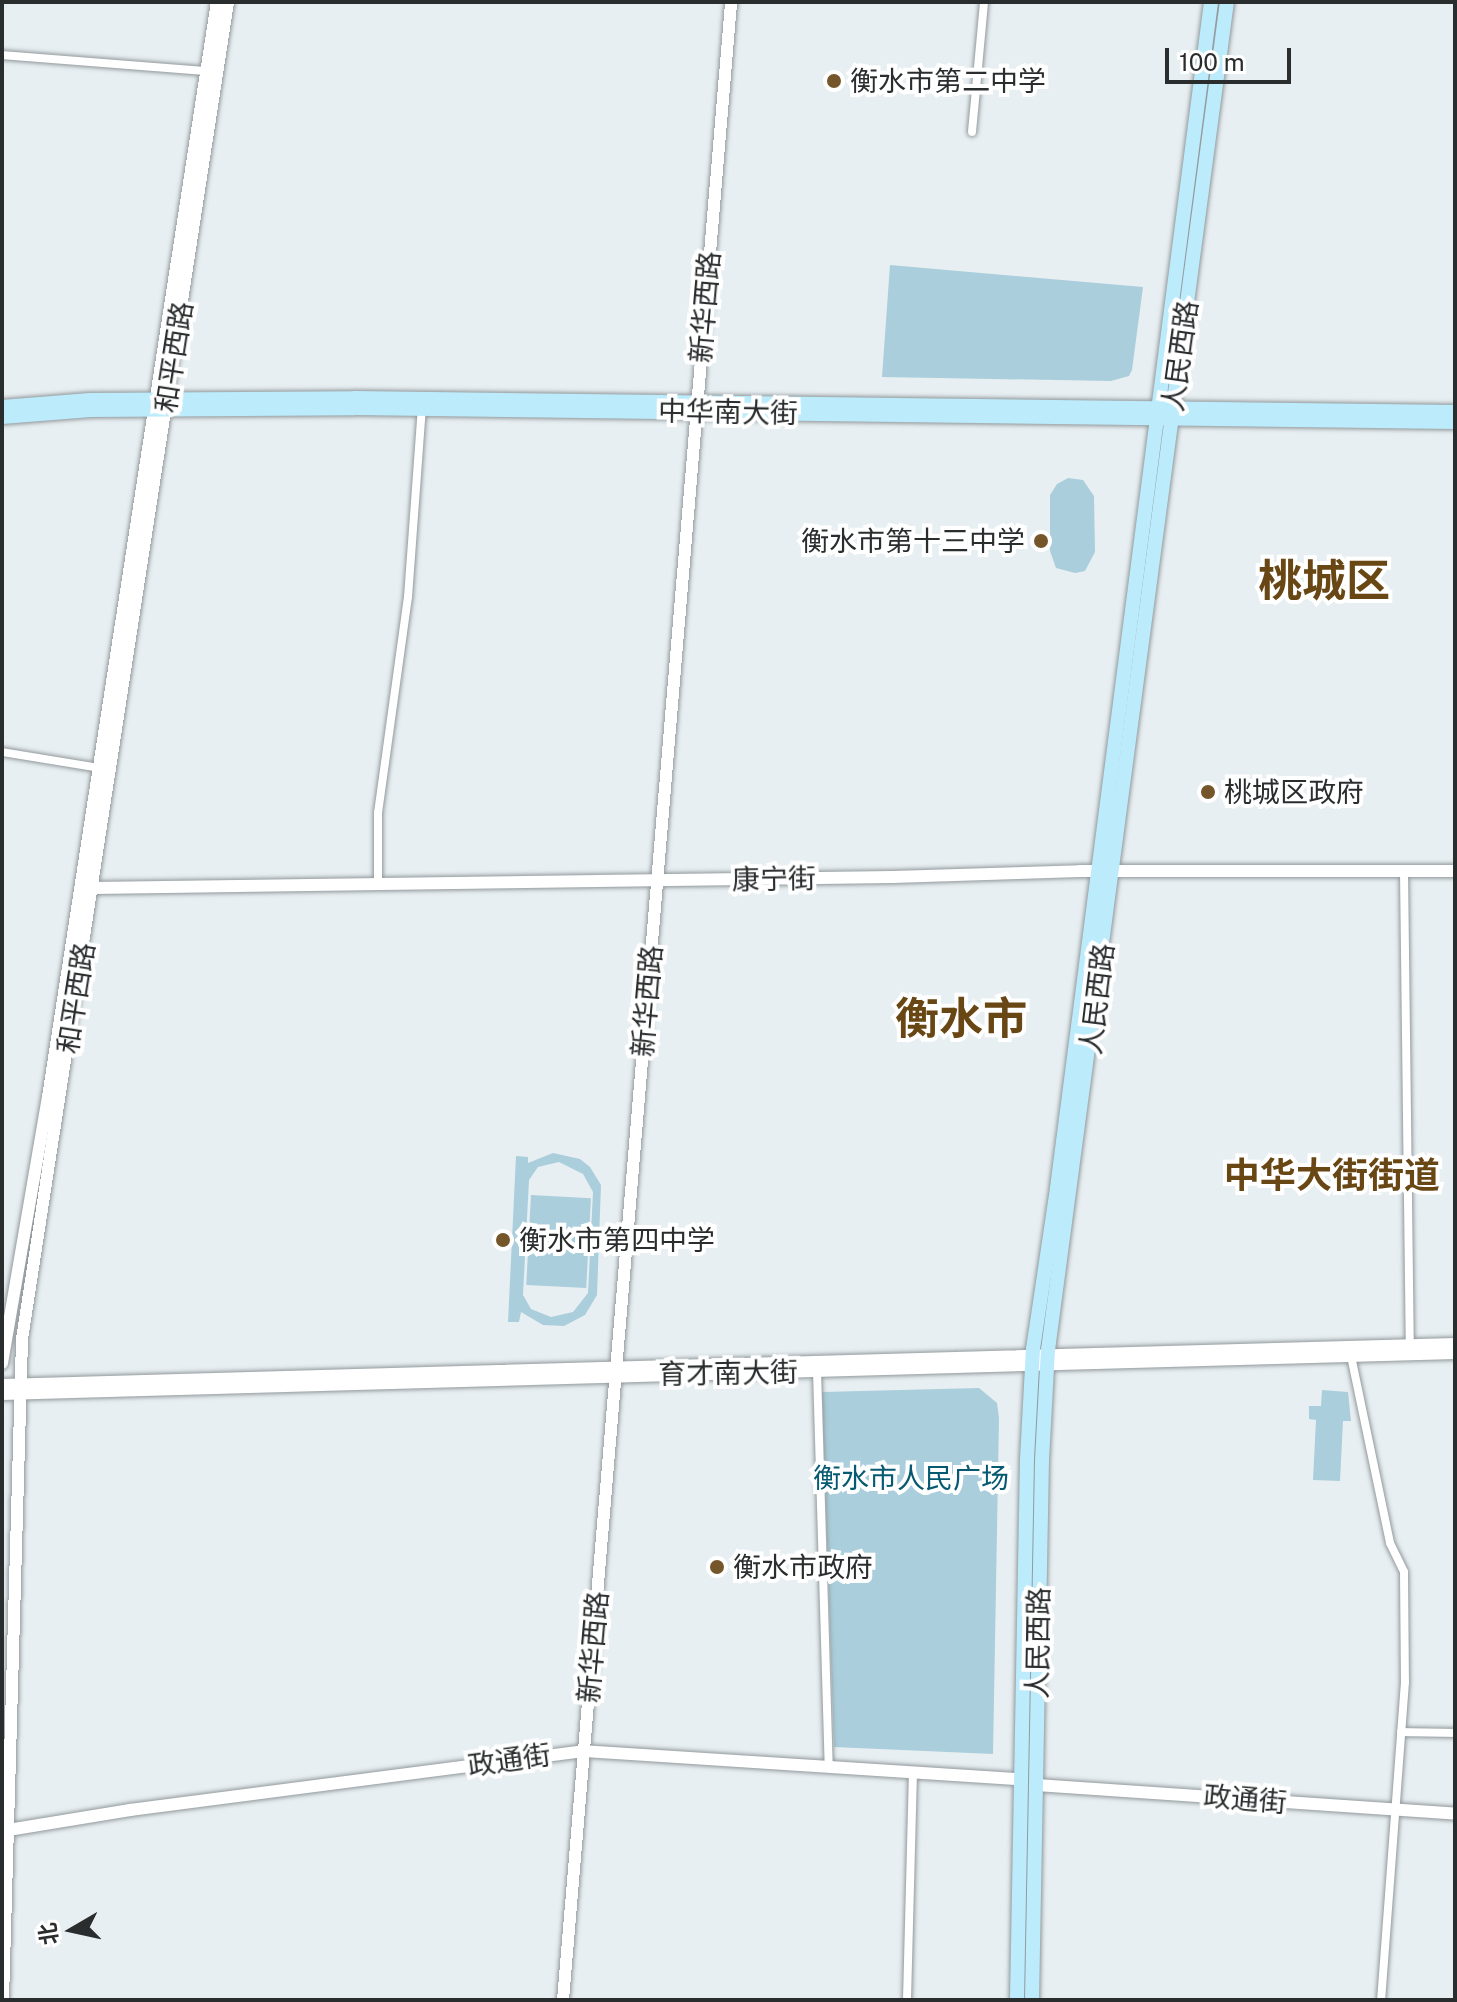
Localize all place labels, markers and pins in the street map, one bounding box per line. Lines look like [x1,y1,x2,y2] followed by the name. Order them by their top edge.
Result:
[850,64,1046,98] place label: 衡水市第二中学
[825,72,843,90] marker: 衡水市第二中学
[801,524,1025,558] place label: 衡水市第十三中学
[1032,532,1050,550] marker: 衡水市第十三中学
[1224,775,1364,809] place label: 桃城区政府
[1199,783,1217,801] marker: 桃城区政府
[519,1223,715,1257] place label: 衡水市第四中学
[494,1231,512,1249] marker: 衡水市第四中学
[733,1550,873,1584] place label: 衡水市政府
[708,1558,726,1576] marker: 衡水市政府

